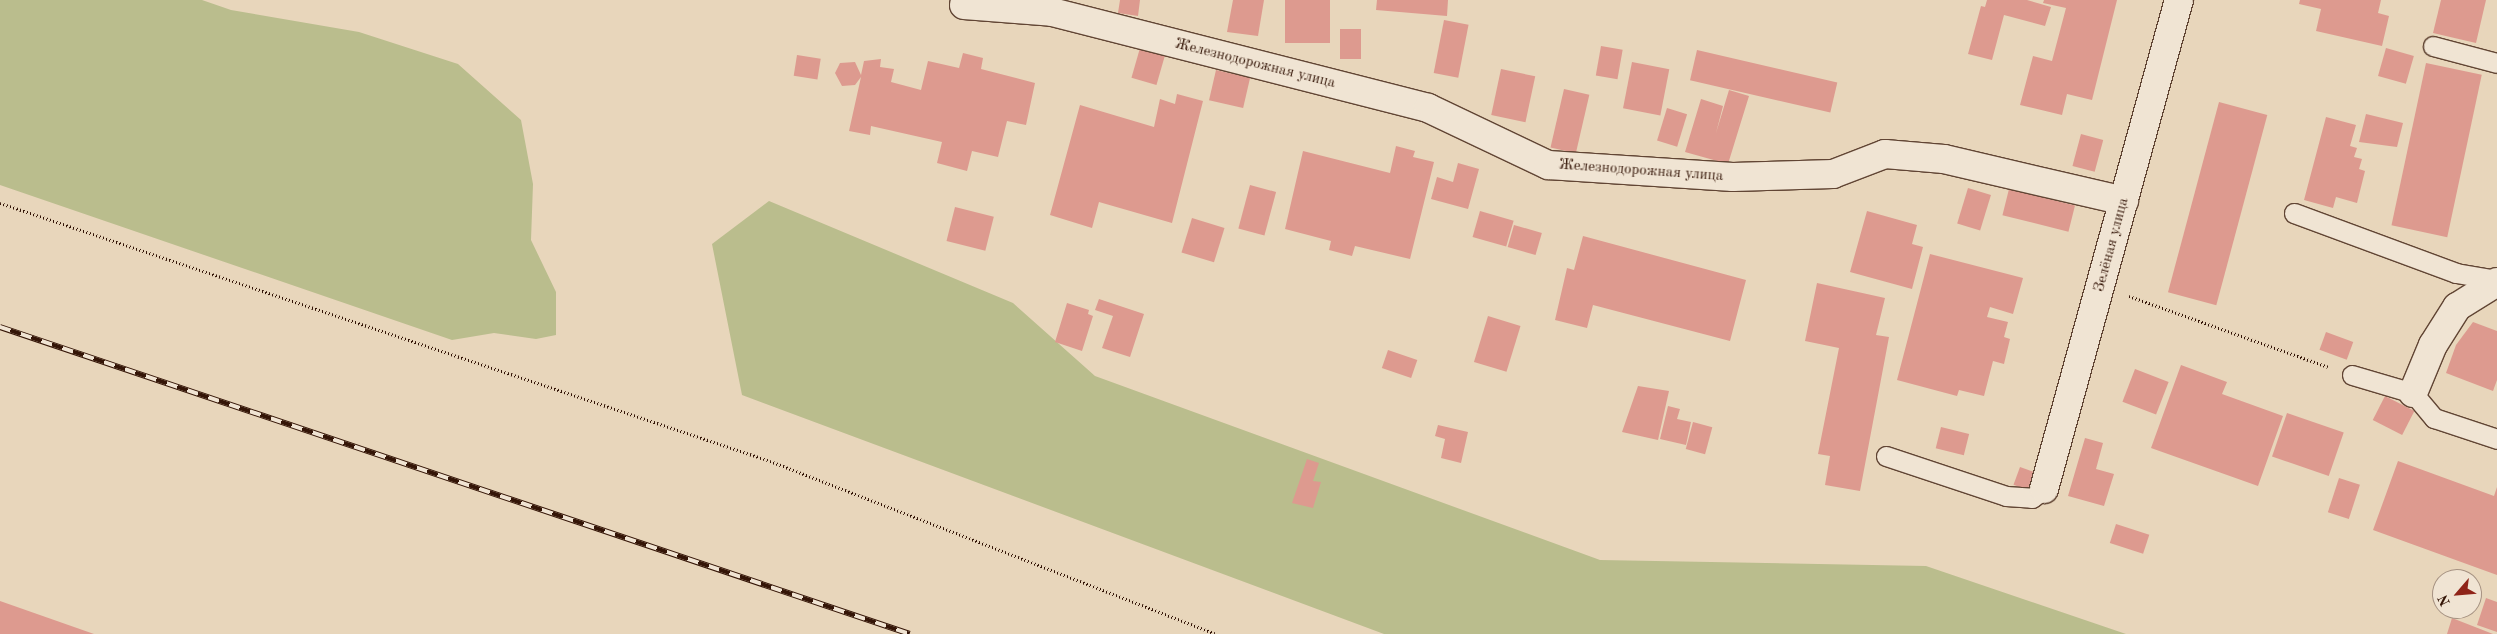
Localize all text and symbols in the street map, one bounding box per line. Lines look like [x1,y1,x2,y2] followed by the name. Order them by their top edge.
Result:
[1173,35,1337,93] street label: Железнодорожная улица
[1558,156,1724,186] street label: Железнодорожная улица
[2091,196,2133,294] street label: Зелёная улица
[2432,569,2482,619] north arrow
[2436,592,2453,608] text: N

